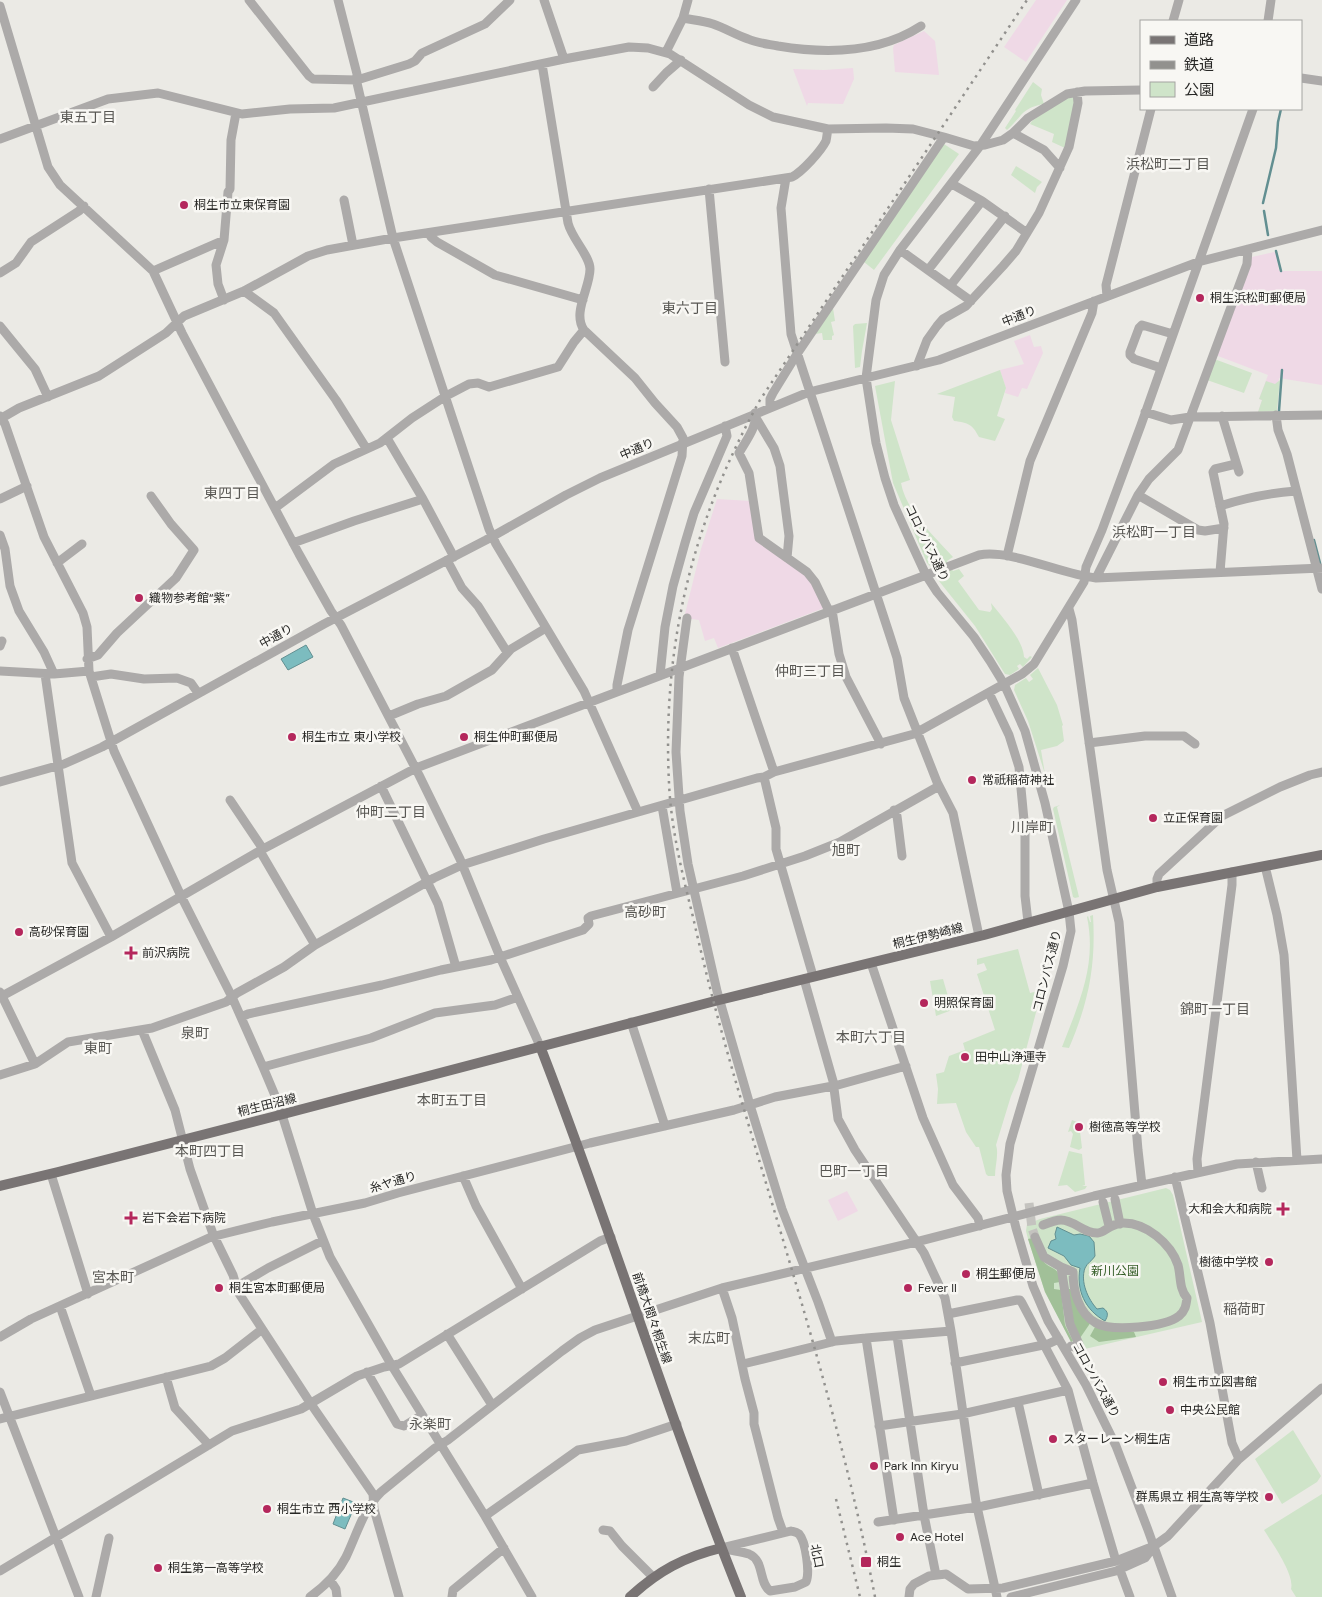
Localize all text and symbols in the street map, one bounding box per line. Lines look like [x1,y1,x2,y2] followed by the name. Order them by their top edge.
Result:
[1140,20,1302,110] legend
[1184,30,1214,50] text: 道路
[1184,55,1214,75] text: 鉄道
[1184,80,1214,100] text: 公園
[60,108,116,126] district label: 東五丁目
[1126,155,1210,173] district label: 浜松町二丁目
[194,197,290,213] place label: 桐生市立東保育園
[178,199,190,211] marker: 桐生市立東保育園
[1210,290,1306,306] place label: 桐生浜松町郵便局
[1194,292,1206,304] marker: 桐生浜松町郵便局
[662,299,718,317] district label: 東六丁目
[999,302,1039,330] street label: 中通り
[617,435,657,463] street label: 中通り
[204,484,260,502] district label: 東四丁目
[901,502,953,584] street label: コロンバス通り
[1112,523,1196,541] district label: 浜松町一丁目
[149,590,230,606] place label: 織物参考館“紫”
[133,592,145,604] marker: 織物参考館“紫”
[256,620,296,652] street label: 中通り
[775,662,845,680] district label: 仲町三丁目
[302,729,401,745] place label: 桐生市立 東小学校
[474,729,558,745] place label: 桐生仲町郵便局
[286,731,298,743] marker: 桐生市立 東小学校
[458,731,470,743] marker: 桐生仲町郵便局
[982,772,1054,788] place label: 常祇稲荷神社
[966,774,978,786] marker: 常祇稲荷神社
[356,803,426,821] district label: 仲町二丁目
[1163,810,1223,826] place label: 立正保育園
[1147,812,1159,824] marker: 立正保育園
[1011,818,1053,836] district label: 川岸町
[832,841,860,859] district label: 旭町
[624,903,666,921] district label: 高砂町
[891,920,965,952] street label: 桐生伊勢崎線
[29,924,89,940] place label: 高砂保育園
[13,926,25,938] marker: 高砂保育園
[1029,928,1065,1014] street label: コロンバス通り
[142,945,190,961] place label: 前沢病院
[124,946,138,960] marker: 前沢病院
[934,995,994,1011] place label: 明照保育園
[918,997,930,1009] marker: 明照保育園
[1180,1000,1250,1018] district label: 錦町一丁目
[181,1024,209,1042] district label: 泉町
[836,1028,906,1046] district label: 本町六丁目
[84,1039,112,1057] district label: 東町
[975,1049,1047,1065] place label: 田中山浄運寺
[959,1051,971,1063] marker: 田中山浄運寺
[236,1090,298,1120] street label: 桐生田沼線
[417,1091,487,1109] district label: 本町五丁目
[1089,1119,1161,1135] place label: 樹徳高等学校
[1073,1121,1085,1133] marker: 樹徳高等学校
[175,1142,245,1160] district label: 本町四丁目
[819,1162,889,1180] district label: 巴町一丁目
[368,1168,418,1196] street label: 糸ヤ通り
[1188,1201,1272,1217] place label: 大和会大和病院
[1276,1202,1290,1216] marker: 大和会大和病院
[142,1210,226,1226] place label: 岩下会岩下病院
[124,1211,138,1225] marker: 岩下会岩下病院
[1199,1254,1259,1270] place label: 樹徳中学校
[1263,1256,1275,1268] marker: 樹徳中学校
[1091,1263,1139,1279] park label: 新川公園
[976,1266,1036,1282] place label: 桐生郵便局
[92,1268,134,1286] district label: 宮本町
[960,1268,972,1280] marker: 桐生郵便局
[629,1270,675,1366] street label: 前橋大間々桐生線
[229,1280,325,1296] place label: 桐生宮本町郵便局
[918,1280,957,1296] place label: Fever II
[213,1282,225,1294] marker: 桐生宮本町郵便局
[902,1282,914,1294] marker: Fever II
[1223,1300,1265,1318] district label: 稲荷町
[688,1329,730,1347] district label: 末広町
[1069,1339,1123,1421] street label: コロンバス通り
[1173,1374,1257,1390] place label: 桐生市立図書館
[1157,1376,1169,1388] marker: 桐生市立図書館
[1180,1402,1240,1418] place label: 中央公民館
[1164,1404,1176,1416] marker: 中央公民館
[409,1415,451,1433] district label: 永楽町
[1063,1431,1170,1447] place label: スターレーン桐生店
[1047,1433,1059,1445] marker: スターレーン桐生店
[884,1458,959,1474] place label: Park Inn Kiryu
[868,1460,880,1472] marker: Park Inn Kiryu
[1136,1489,1259,1505] place label: 群馬県立 桐生高等学校
[1263,1491,1275,1503] marker: 群馬県立 桐生高等学校
[277,1501,376,1517] place label: 桐生市立 西小学校
[261,1503,273,1515] marker: 桐生市立 西小学校
[910,1529,964,1545] place label: Ace Hotel
[894,1531,906,1543] marker: Ace Hotel
[807,1543,827,1569] street label: 北口
[877,1554,901,1570] place label: 桐生
[859,1555,873,1569] marker: 桐生
[168,1560,264,1576] place label: 桐生第一高等学校
[152,1562,164,1574] marker: 桐生第一高等学校

